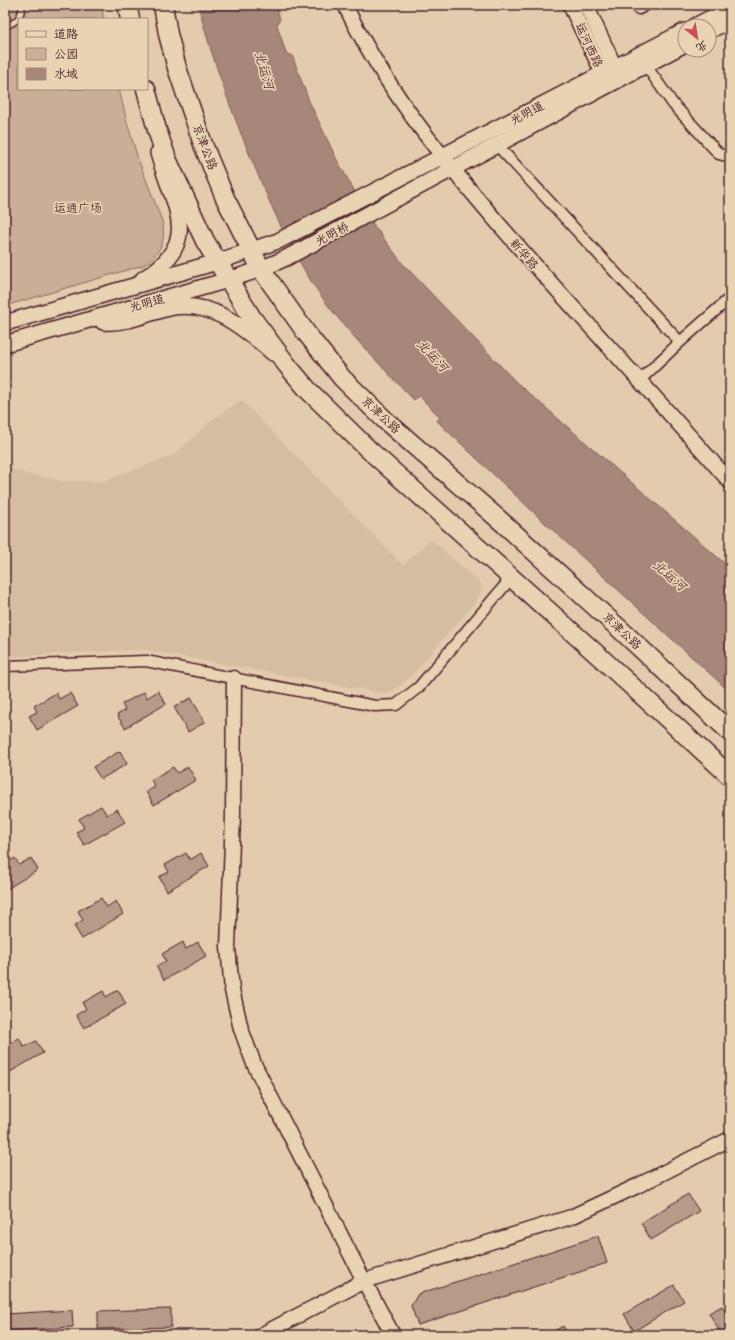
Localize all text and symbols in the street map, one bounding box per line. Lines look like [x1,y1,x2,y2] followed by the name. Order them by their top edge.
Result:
[18,18,148,90] legend
[677,18,717,58] north arrow
[571,20,606,71] street label: 运河西路
[54,26,78,43] text: 道路
[693,37,710,55] text: 北
[54,46,78,63] text: 公园
[250,49,279,93] water label: 北运河
[54,66,78,83] text: 水域
[507,97,547,129] street label: 光明道
[188,122,221,173] street label: 京津公路
[54,200,102,217] park label: 运通广场
[312,218,353,250] street label: 光明桥
[505,235,542,273] street label: 新华路
[127,290,167,317] street label: 光明道
[412,335,454,378] water label: 北运河
[357,393,404,438] street label: 京津公路
[649,556,691,597] water label: 北运河
[598,609,645,654] street label: 京津公路

